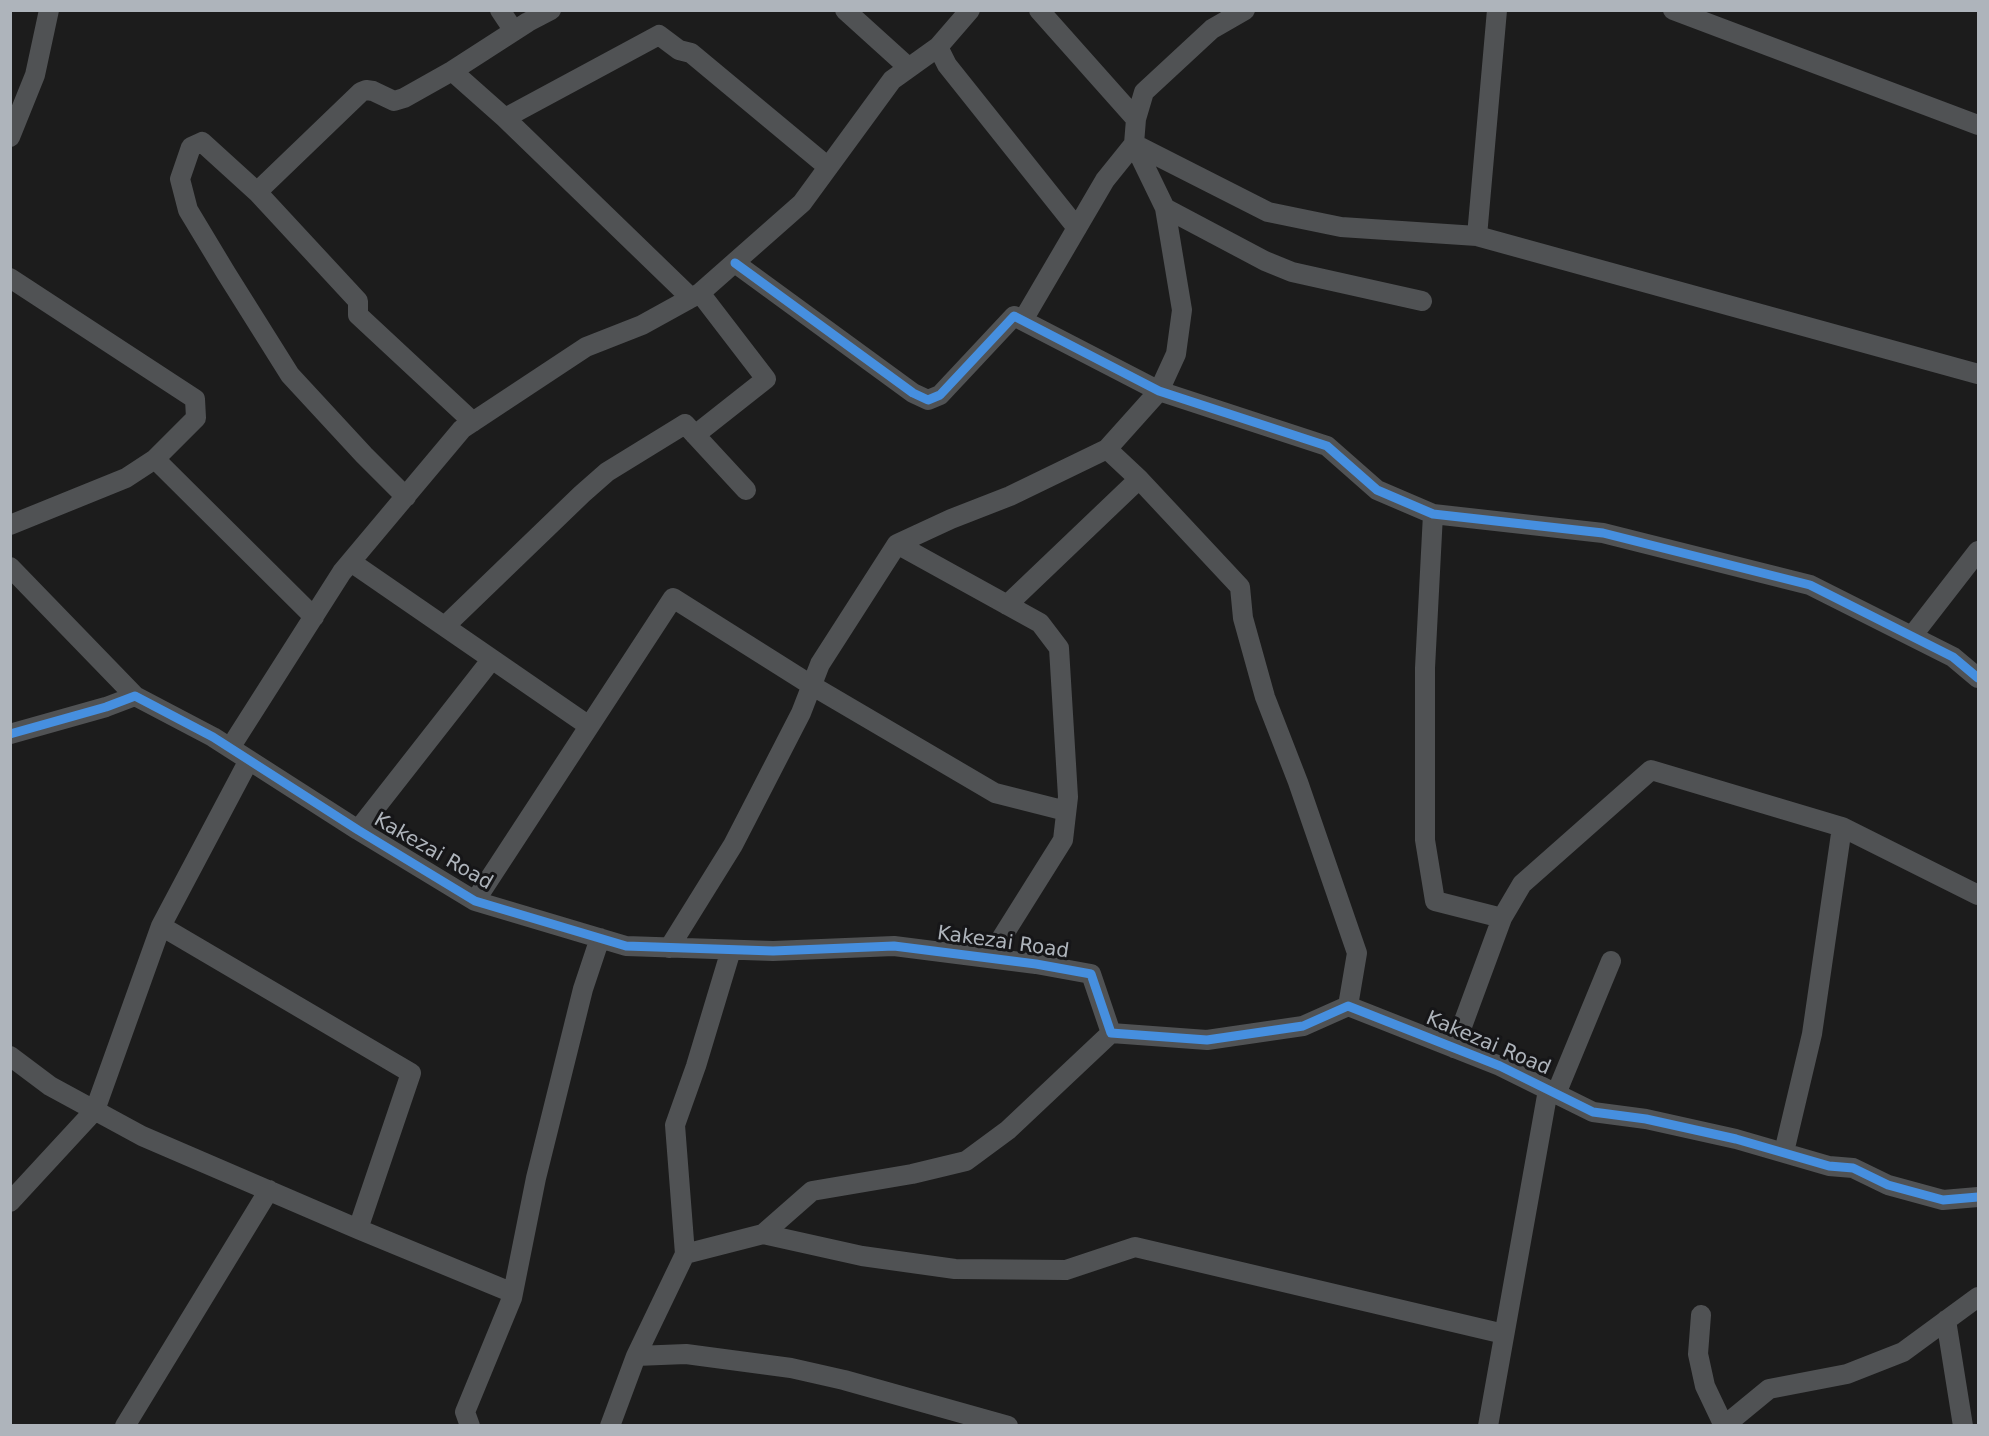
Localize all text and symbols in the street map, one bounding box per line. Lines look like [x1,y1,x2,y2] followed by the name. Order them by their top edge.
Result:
[369,808,497,896] street label: Kakezai Road
[935,922,1071,964] street label: Kakezai Road
[1422,1007,1554,1081] street label: Kakezai Road

